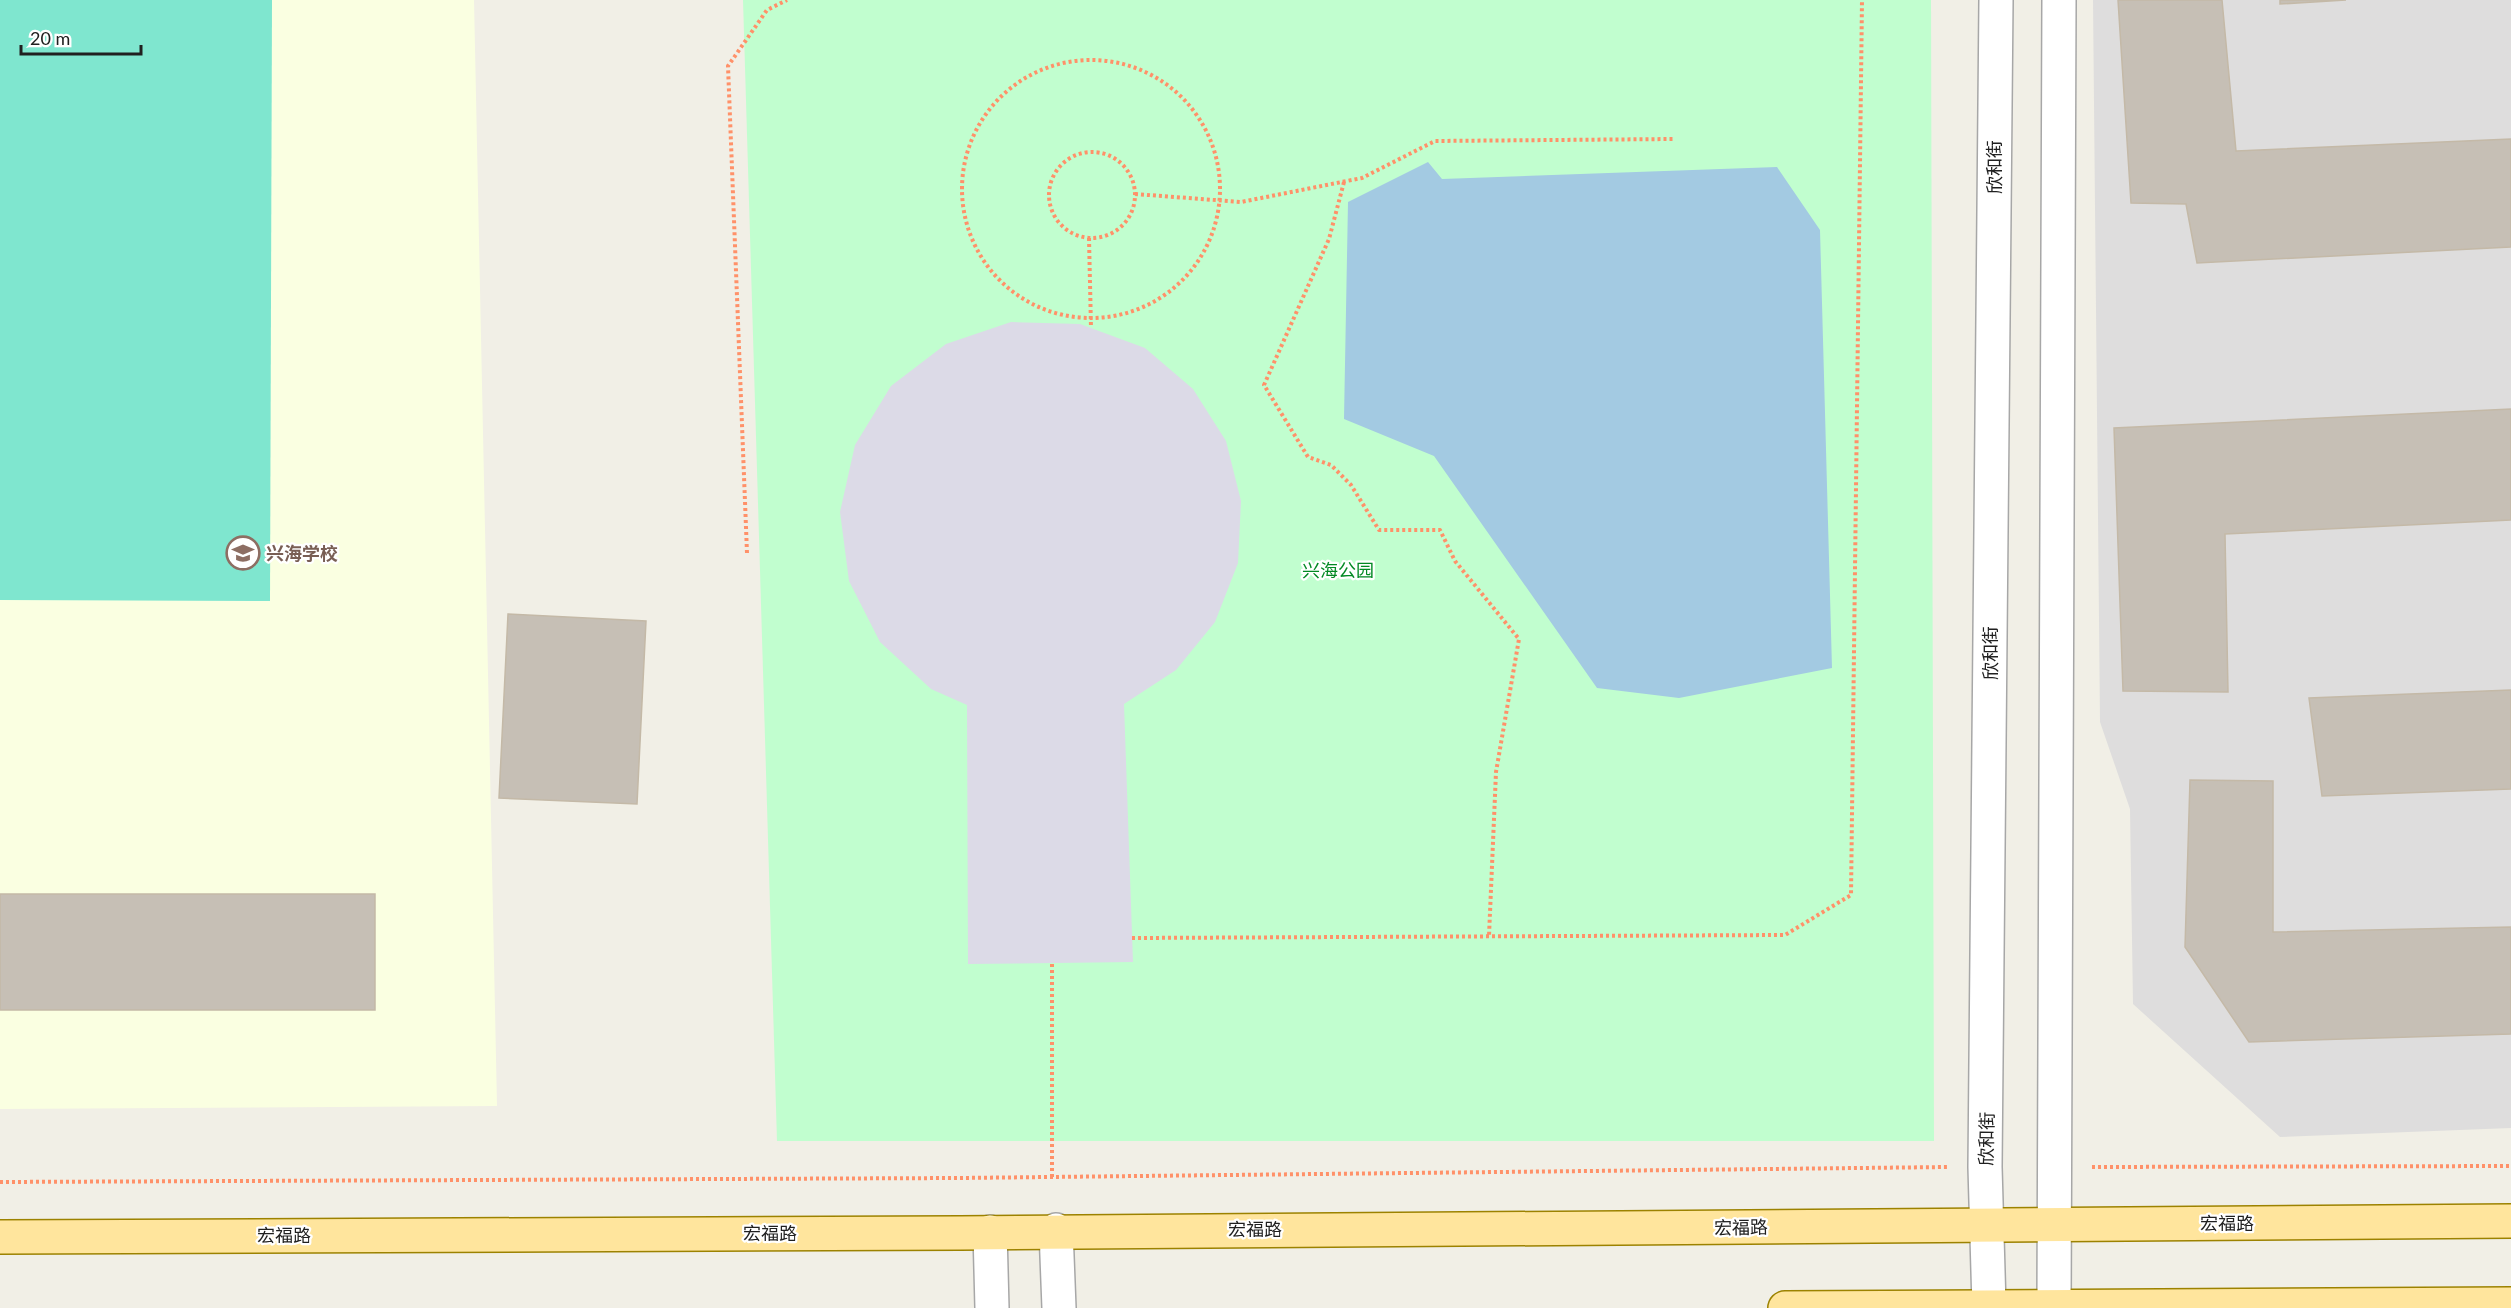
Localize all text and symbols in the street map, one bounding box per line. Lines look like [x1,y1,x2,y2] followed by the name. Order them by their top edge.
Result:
[21,18,141,56] scale bar
[30,27,70,49] text: 20 m
[1983,140,2005,194] street label: 欣和街
[225,535,261,571] school or university icon: 兴海学校
[266,542,338,564] place label: 兴海学校
[1302,559,1374,581] park label: 兴海公园
[1979,626,2001,680] street label: 欣和街
[1975,1112,1997,1166] street label: 欣和街
[2200,1212,2254,1234] street label: 宏福路
[1714,1216,1768,1238] street label: 宏福路
[1228,1218,1282,1240] street label: 宏福路
[743,1222,797,1244] street label: 宏福路
[257,1224,311,1246] street label: 宏福路

